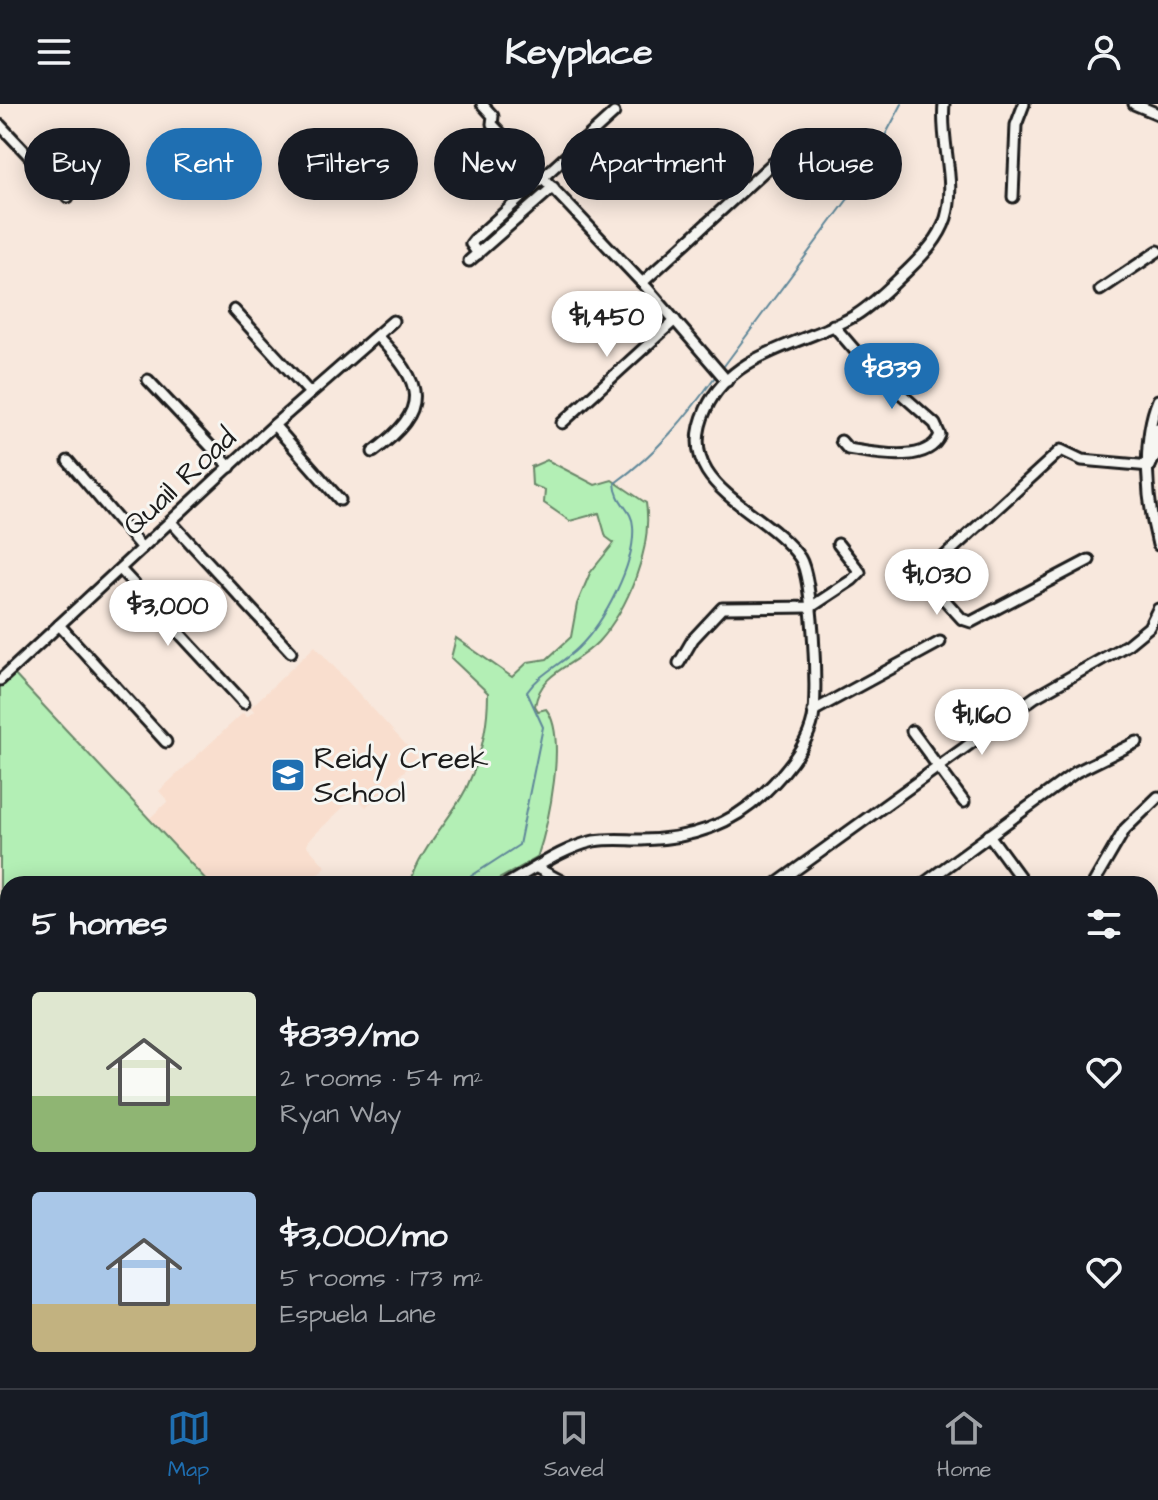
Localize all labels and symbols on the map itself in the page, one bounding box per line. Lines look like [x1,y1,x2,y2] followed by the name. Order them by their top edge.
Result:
[542,291,672,359] pin: $1,450
[845,343,939,411] pin: $839
[113,418,246,546] street label: Quail Road
[872,549,1002,617] pin: $1,030
[103,580,233,648] pin: $3,000
[917,689,1047,757] pin: $1,160
[314,738,489,814] place label: Reidy Creek School
[269,756,307,794] school or university icon: Reidy Creek School

